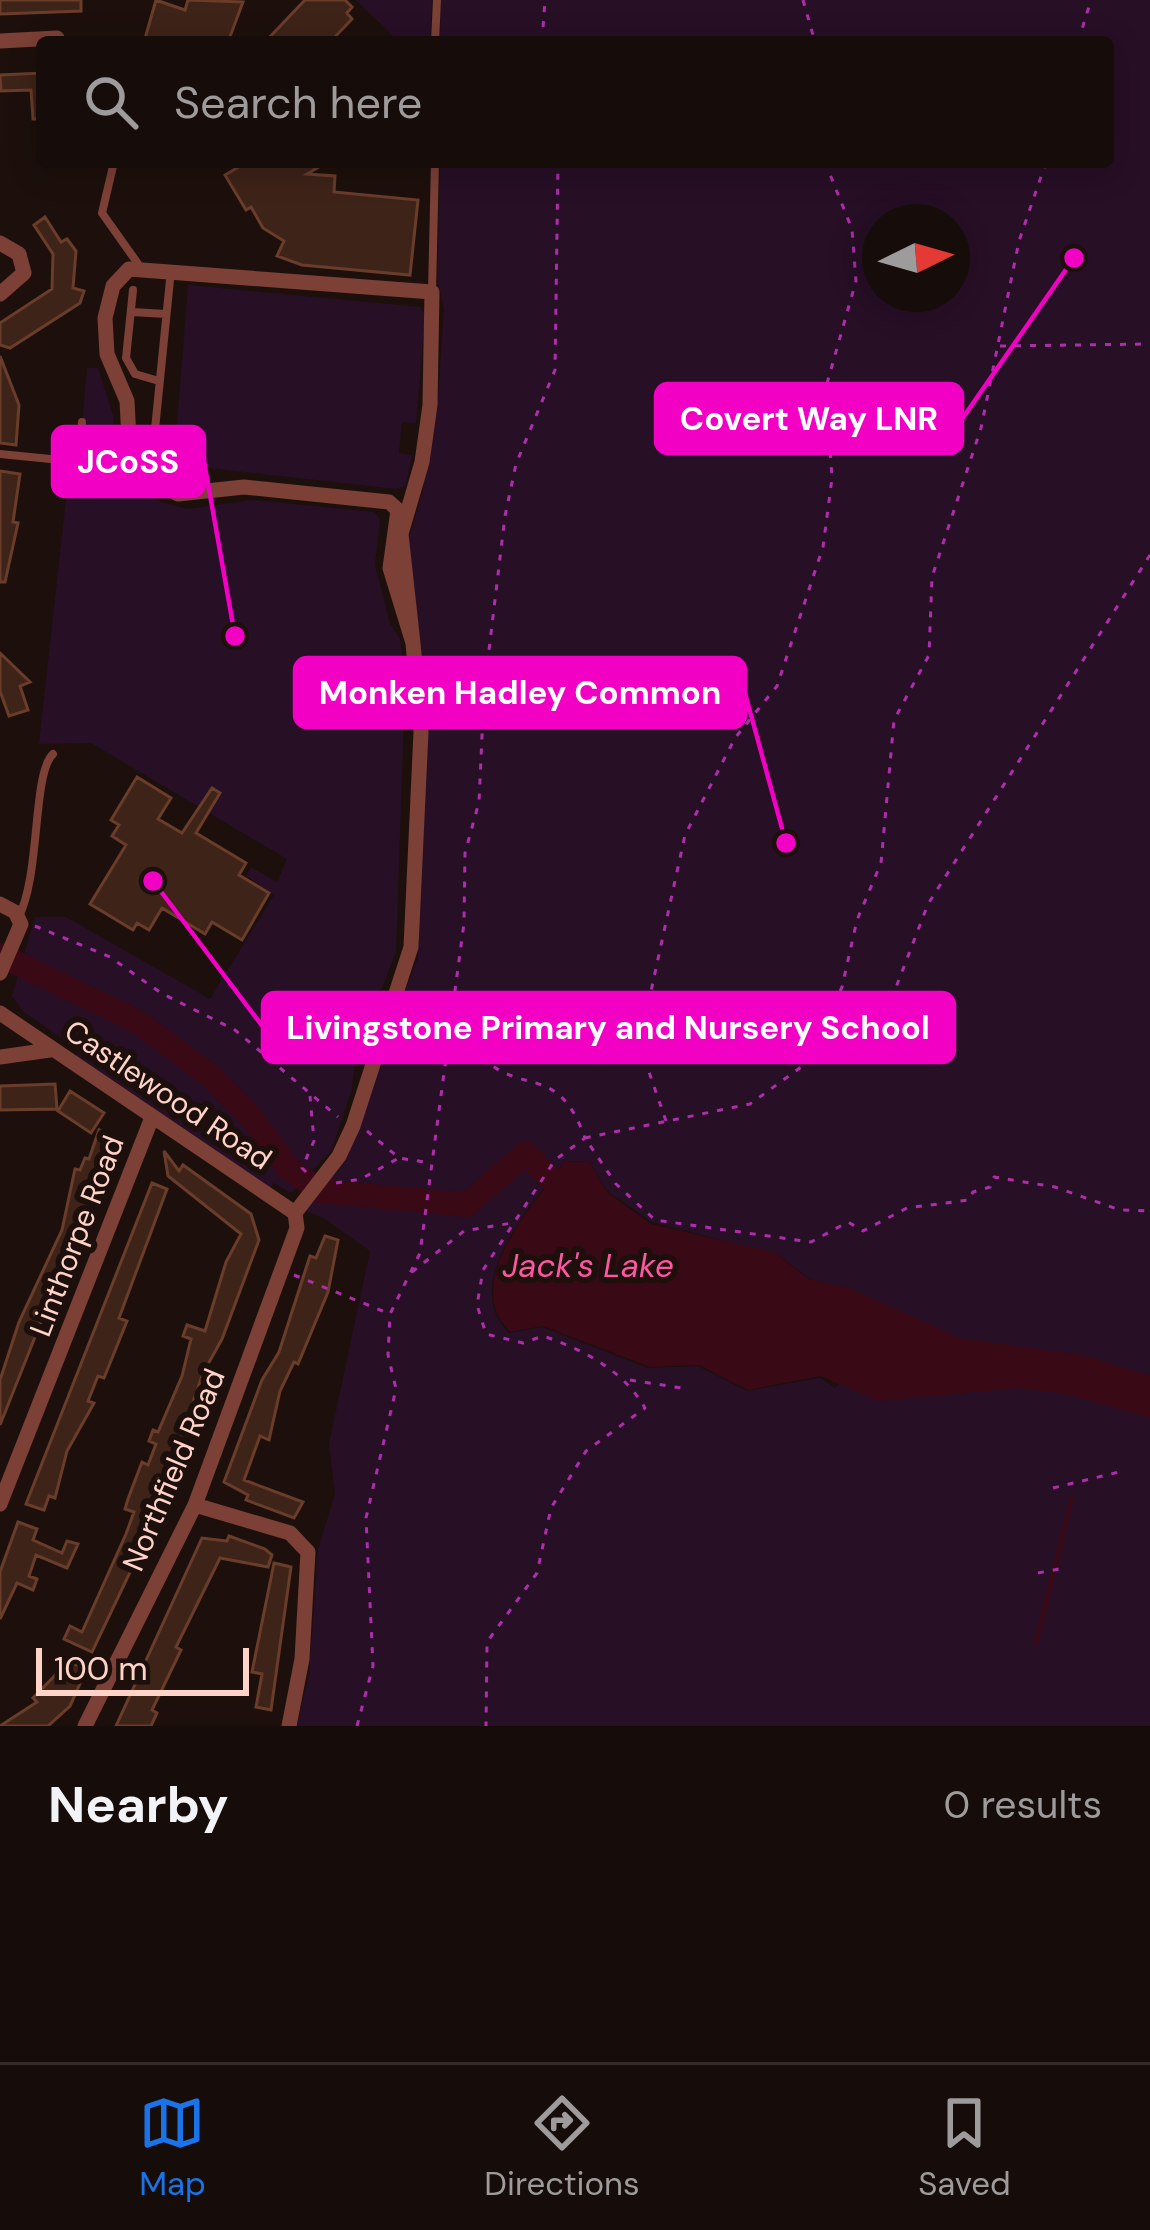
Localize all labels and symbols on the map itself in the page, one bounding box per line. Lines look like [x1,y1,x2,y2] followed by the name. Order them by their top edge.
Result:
[862,204,970,312] north arrow
[656,384,962,453] callout: Covert Way LNR
[680,397,938,440] text: Covert Way LNR
[53,427,204,496] callout: JCoSS
[77,440,179,483] text: JCoSS
[295,658,745,727] callout: Monken Hadley Common
[319,671,721,714] text: Monken Hadley Common
[263,993,954,1062] callout: Livingstone Primary and Nursery School
[286,1006,930,1049] text: Livingstone Primary and Nursery School
[57,1011,279,1178] street label: Castlewood Road
[20,1130,133,1342] street label: Linthorpe Road
[502,1244,674,1287] water label: Jack's Lake
[113,1363,234,1577] street label: Northfield Road
[36,1642,249,1695] scale bar

